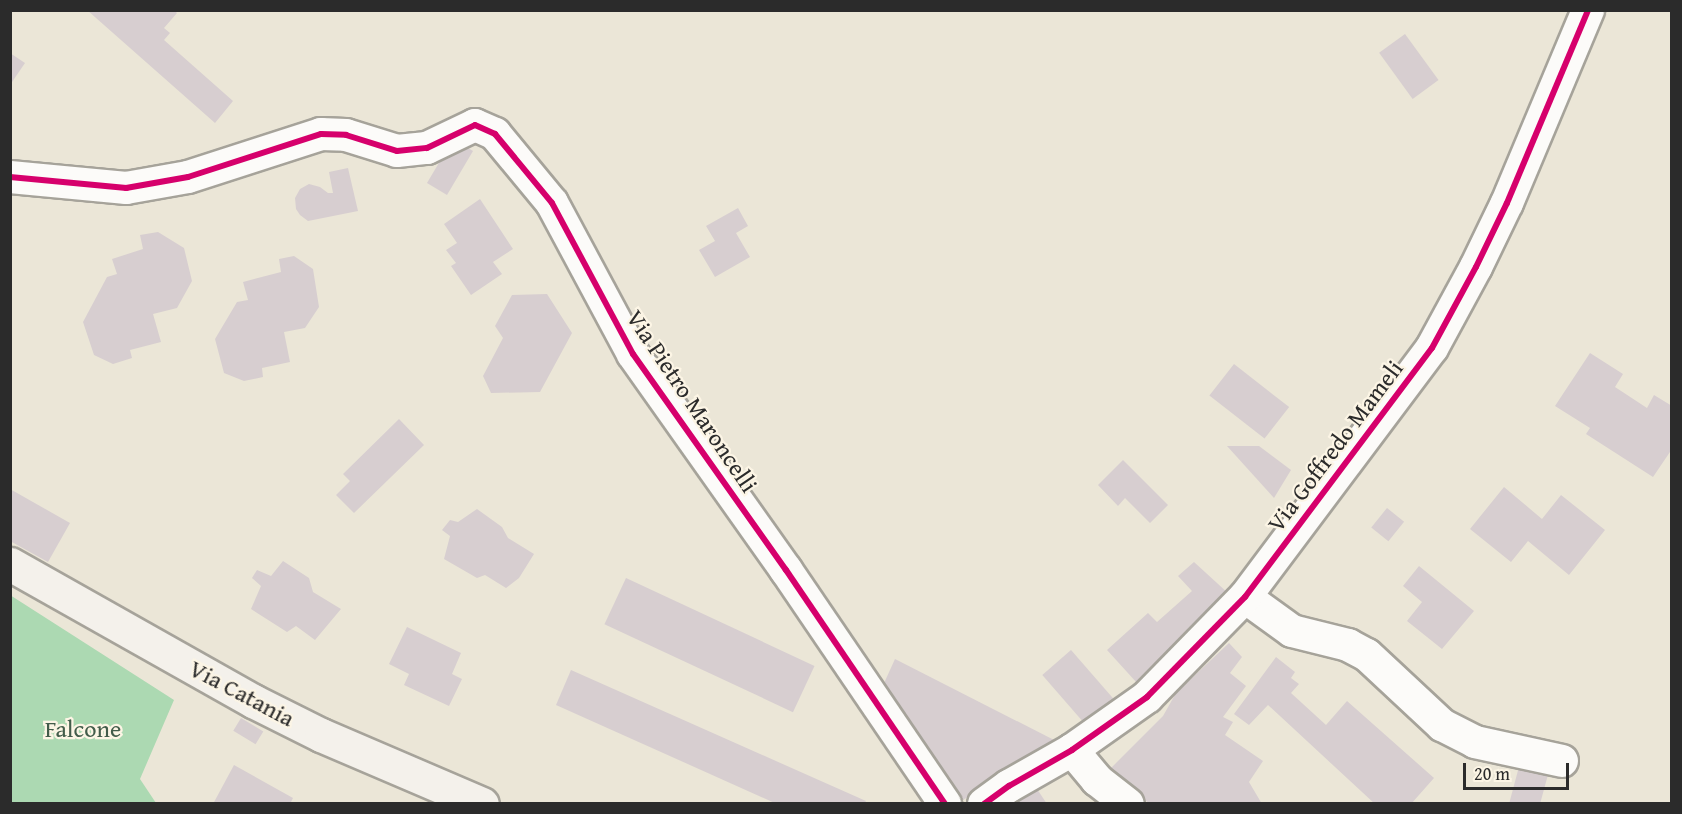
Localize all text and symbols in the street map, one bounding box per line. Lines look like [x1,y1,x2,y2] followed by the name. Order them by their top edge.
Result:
[620,304,764,498] street label: Via Pietro Maroncelli
[1261,355,1409,537] street label: Via Goffredo Mameli
[185,653,299,733] street label: Via Catania
[45,715,121,743] park label: Falcone
[1466,751,1572,789] scale bar
[1474,760,1510,787] text: 20 m

